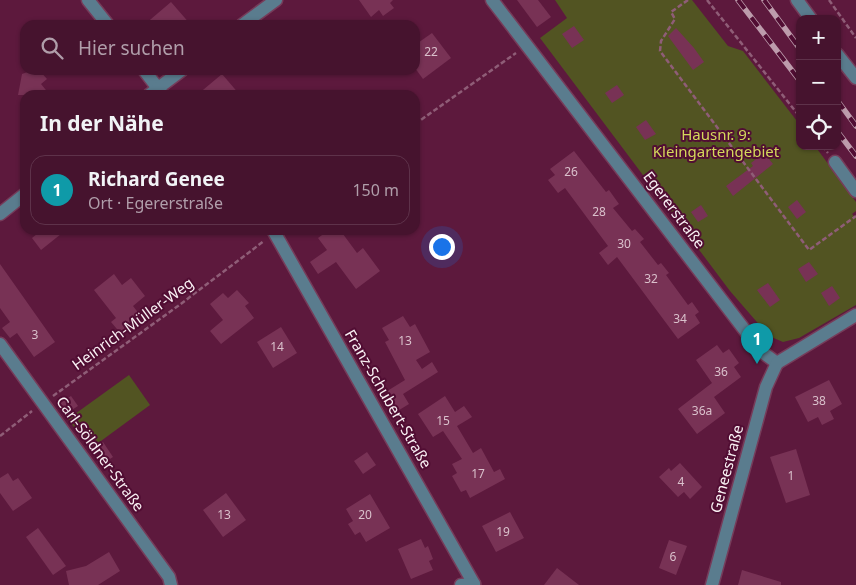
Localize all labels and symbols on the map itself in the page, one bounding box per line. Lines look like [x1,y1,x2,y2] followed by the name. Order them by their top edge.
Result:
[424,43,438,60] house number: 22
[653,124,780,161] park label: Hausnr. 9: Kleingartengebiet
[564,163,578,180] house number: 26
[639,167,710,252] street label: Egererstraße
[592,203,606,220] house number: 28
[429,234,455,260] your location
[617,235,631,252] house number: 30
[644,270,658,287] house number: 32
[68,272,197,374] street label: Heinrich-Müller-Weg
[673,310,687,327] house number: 34
[741,323,773,364] pin: 1
[341,325,437,472] street label: Franz-Schubert-Straße
[32,326,39,343] house number: 3
[398,332,412,349] house number: 13
[270,338,284,355] house number: 14
[714,363,728,380] house number: 36
[52,392,149,515] street label: Carl-Söldner-Straße
[812,392,826,409] house number: 38
[692,402,712,419] house number: 36a
[436,412,450,429] house number: 15
[705,422,747,515] street label: Geneestraße
[471,465,485,482] house number: 17
[788,467,794,484] house number: 1
[678,473,685,490] house number: 4
[217,506,231,523] house number: 13
[358,506,372,523] house number: 20
[496,523,510,540] house number: 19
[670,548,677,565] house number: 6

